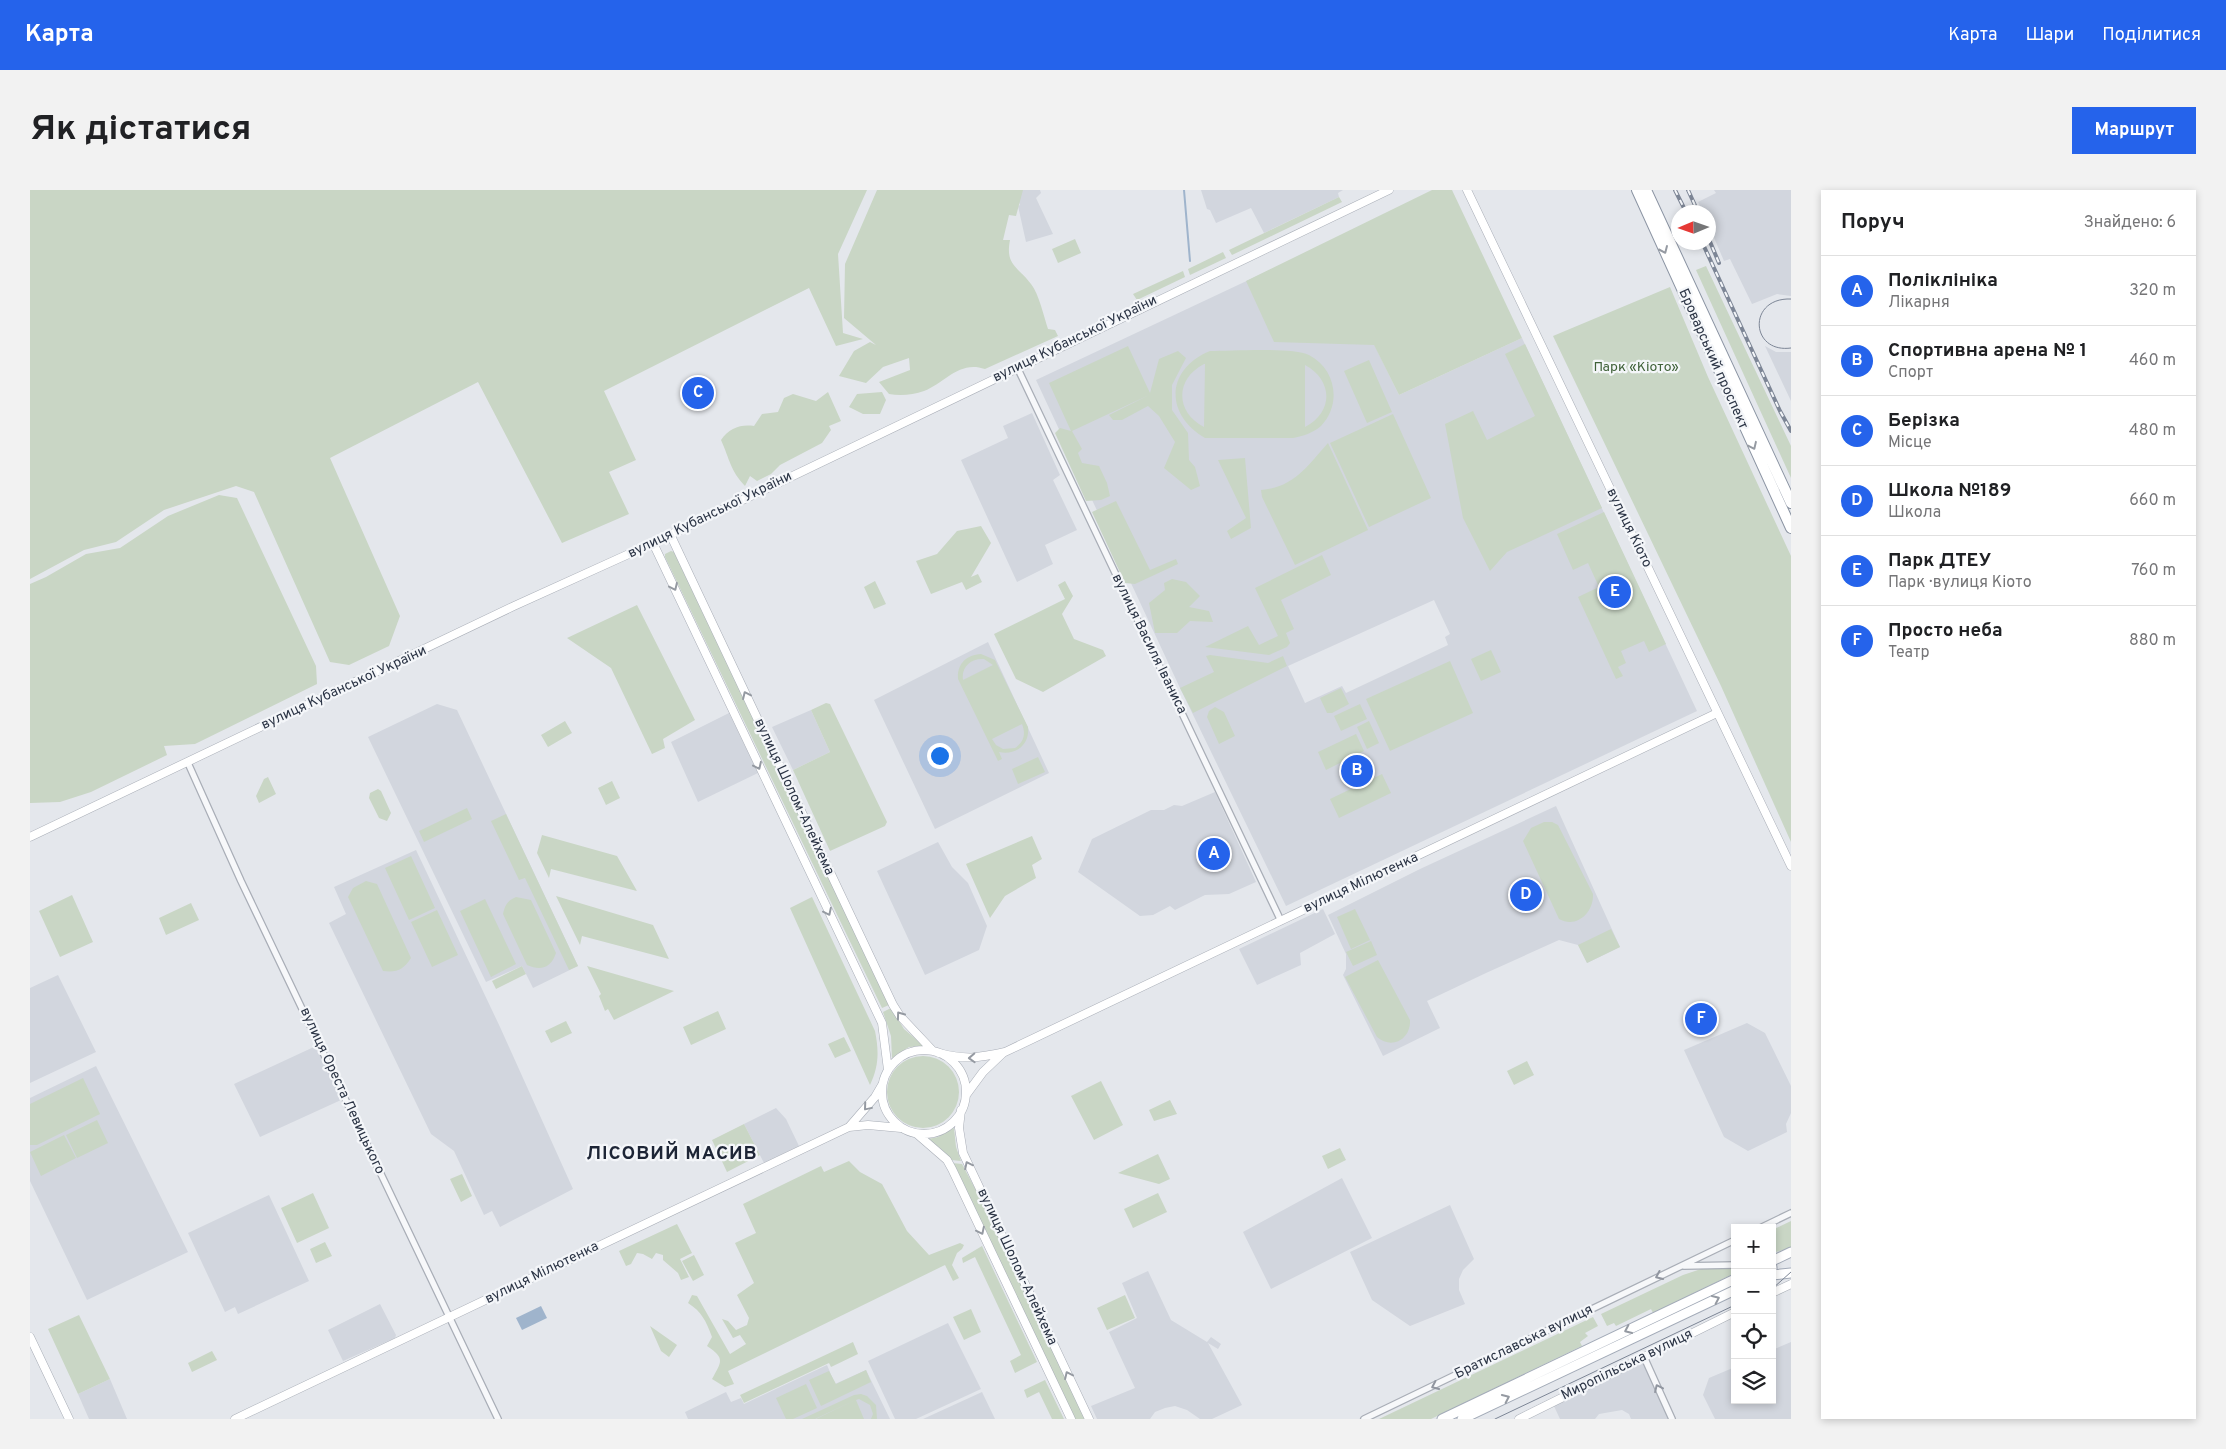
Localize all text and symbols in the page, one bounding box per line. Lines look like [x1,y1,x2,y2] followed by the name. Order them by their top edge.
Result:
[25,20,94,50] text: Карта
[1948,24,1997,47] text: Карта
[2025,24,2074,47] text: Шари
[2102,24,2201,47] text: Поділитися
[2072,107,2196,154] button: Маршрут
[30,108,251,152] text: Як дістатися
[1671,205,1716,250] north arrow
[1841,209,1905,236] text: Поруч
[2084,213,2176,233] text: Знайдено: 6
[1658,245,1668,254] one-way arrow
[1888,269,1998,293] text: Поліклініка
[1851,281,1863,301] text: A
[2129,281,2176,301] text: 320 m
[1674,286,1752,432] street label: Броварський проспект
[990,292,1160,386] street label: вулиця Кубанської України
[1888,293,1950,313] text: Лікарня
[1888,339,2087,363] text: Спортивна арена № 1
[1851,351,1863,371] text: B
[2129,351,2176,371] text: 460 m
[1593,359,1679,376] park label: Парк «Кіото»
[1888,363,1933,383] text: Спорт
[682,374,714,412] pin: C
[1888,409,1960,433] text: Берізка
[1852,421,1862,441] text: C
[2129,421,2176,441] text: 480 m
[1888,433,1932,453] text: Місце
[1746,441,1757,450] one-way arrow
[625,468,795,562] street label: вулиця Кубанської України
[1888,479,2011,503] text: Школа №189
[1602,485,1656,571] street label: вулиця Кіото
[1851,491,1863,511] text: D
[2129,491,2176,511] text: 660 m
[1888,503,1941,523] text: Школа
[1888,549,1991,573] text: Парк ДТЕУ
[1852,561,1862,581] text: E
[2131,561,2176,581] text: 760 m
[1108,571,1190,717] street label: вулиця Василя Іваниса
[1599,573,1631,611] pin: E
[1888,573,2032,593] text: Парк · вулиця Кіото
[668,582,678,591] one-way arrow
[1888,619,2003,643] text: Просто неба
[1852,631,1862,651] text: F
[2129,631,2176,651] text: 880 m
[259,642,429,734] street label: вулиця Кубанської України
[1888,643,1930,663] text: Театр
[742,691,752,700] one-way arrow
[750,716,838,878] street label: вулиця Шолом-Алейхема
[927,743,953,769] your location
[1341,752,1373,790] pin: B
[752,760,762,769] one-way arrow
[1198,835,1230,873] pin: A
[1301,849,1421,917] street label: вулиця Мілютенка
[1510,876,1542,914] pin: D
[822,907,832,916] one-way arrow
[1685,1000,1717,1038] pin: F
[296,1005,388,1177] street label: вулиця Ореста Левицького
[897,1011,906,1021] one-way arrow
[968,1053,976,1063] one-way arrow
[863,1101,872,1110] one-way arrow
[586,1141,758,1166] district label: ЛІСОВИЙ МАСИВ
[964,1161,975,1170] one-way arrow
[973,1186,1061,1348] street label: вулиця Шолом-Алейхема
[1731,1224,1776,1404] map controls
[1731,1224,1776,1269] button: +
[975,1226,985,1235] one-way arrow
[482,1238,602,1308] street label: вулиця Мілютенка
[1731,1269,1776,1314] button: −
[1655,1270,1664,1281] one-way arrow
[1711,1295,1720,1305] one-way arrow
[1452,1301,1596,1383] street label: Братиславська вулиця
[1731,1314,1776,1359] button: locate
[1624,1324,1633,1335] one-way arrow
[1558,1326,1696,1404] street label: Миропільська вулиця
[1731,1359,1776,1404] button: layers
[1064,1371,1074,1380] one-way arrow
[1431,1380,1440,1390] one-way arrow
[1654,1384,1664,1393] one-way arrow
[1501,1394,1510,1404] one-way arrow

